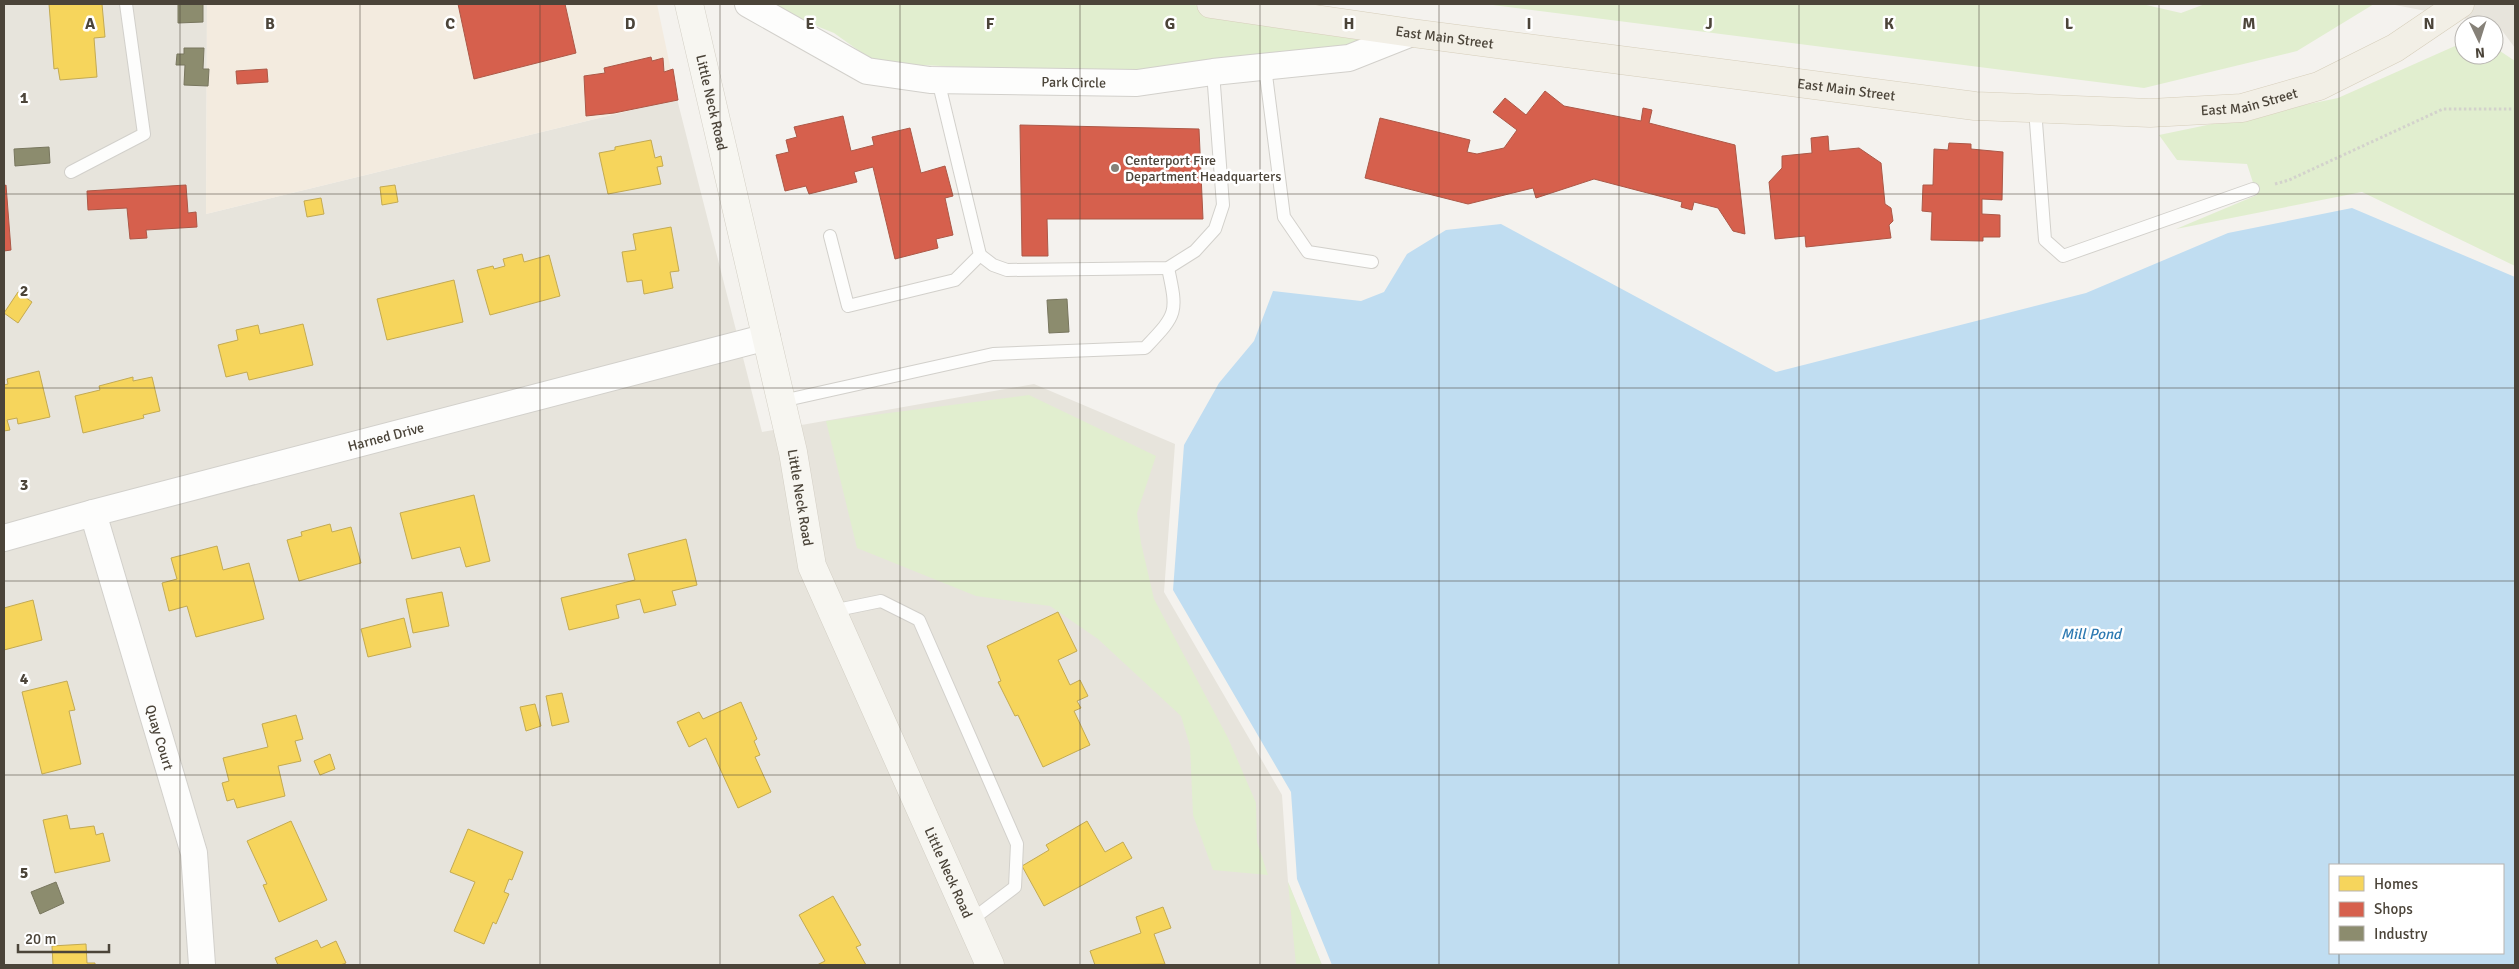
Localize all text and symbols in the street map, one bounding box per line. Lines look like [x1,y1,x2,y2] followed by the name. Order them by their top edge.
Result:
[85,14,96,34] text: A
[265,14,275,34] text: B
[445,14,455,34] text: C
[625,14,636,34] text: D
[805,14,815,34] text: E
[986,14,995,34] text: F
[1165,14,1175,34] text: G
[1344,14,1354,34] text: H
[1526,14,1532,34] text: I
[1705,14,1713,34] text: J
[1884,14,1894,34] text: K
[2065,14,2074,34] text: L
[2242,14,2256,34] text: M
[2423,14,2435,34] text: N
[2454,15,2504,65] north arrow
[1395,22,1495,52] street label: East Main Street
[2474,44,2485,61] text: N
[692,53,731,152] street label: Little Neck Road
[1041,73,1106,91] street label: Park Circle
[1796,75,1896,104] street label: East Main Street
[2200,84,2299,119] street label: East Main Street
[20,88,29,108] text: 1
[1125,152,1281,185] place label: Centerport Fire Department Headquarters
[1109,162,1121,174] marker: Centerport Fire Department Headquarters
[20,281,28,301] text: 2
[346,418,426,455] street label: Harned Drive
[784,448,817,547] street label: Little Neck Road
[20,475,28,495] text: 3
[2061,625,2123,643] water label: Mill Pond
[20,669,29,689] text: 4
[142,703,177,772] street label: Quay Court
[921,824,976,921] street label: Little Neck Road
[20,863,28,883] text: 5
[2329,864,2504,954] legend
[2374,875,2418,893] text: Homes
[2374,900,2413,918] text: Shops
[18,922,109,954] scale bar
[2374,925,2427,943] text: Industry
[25,930,56,948] text: 20 m

